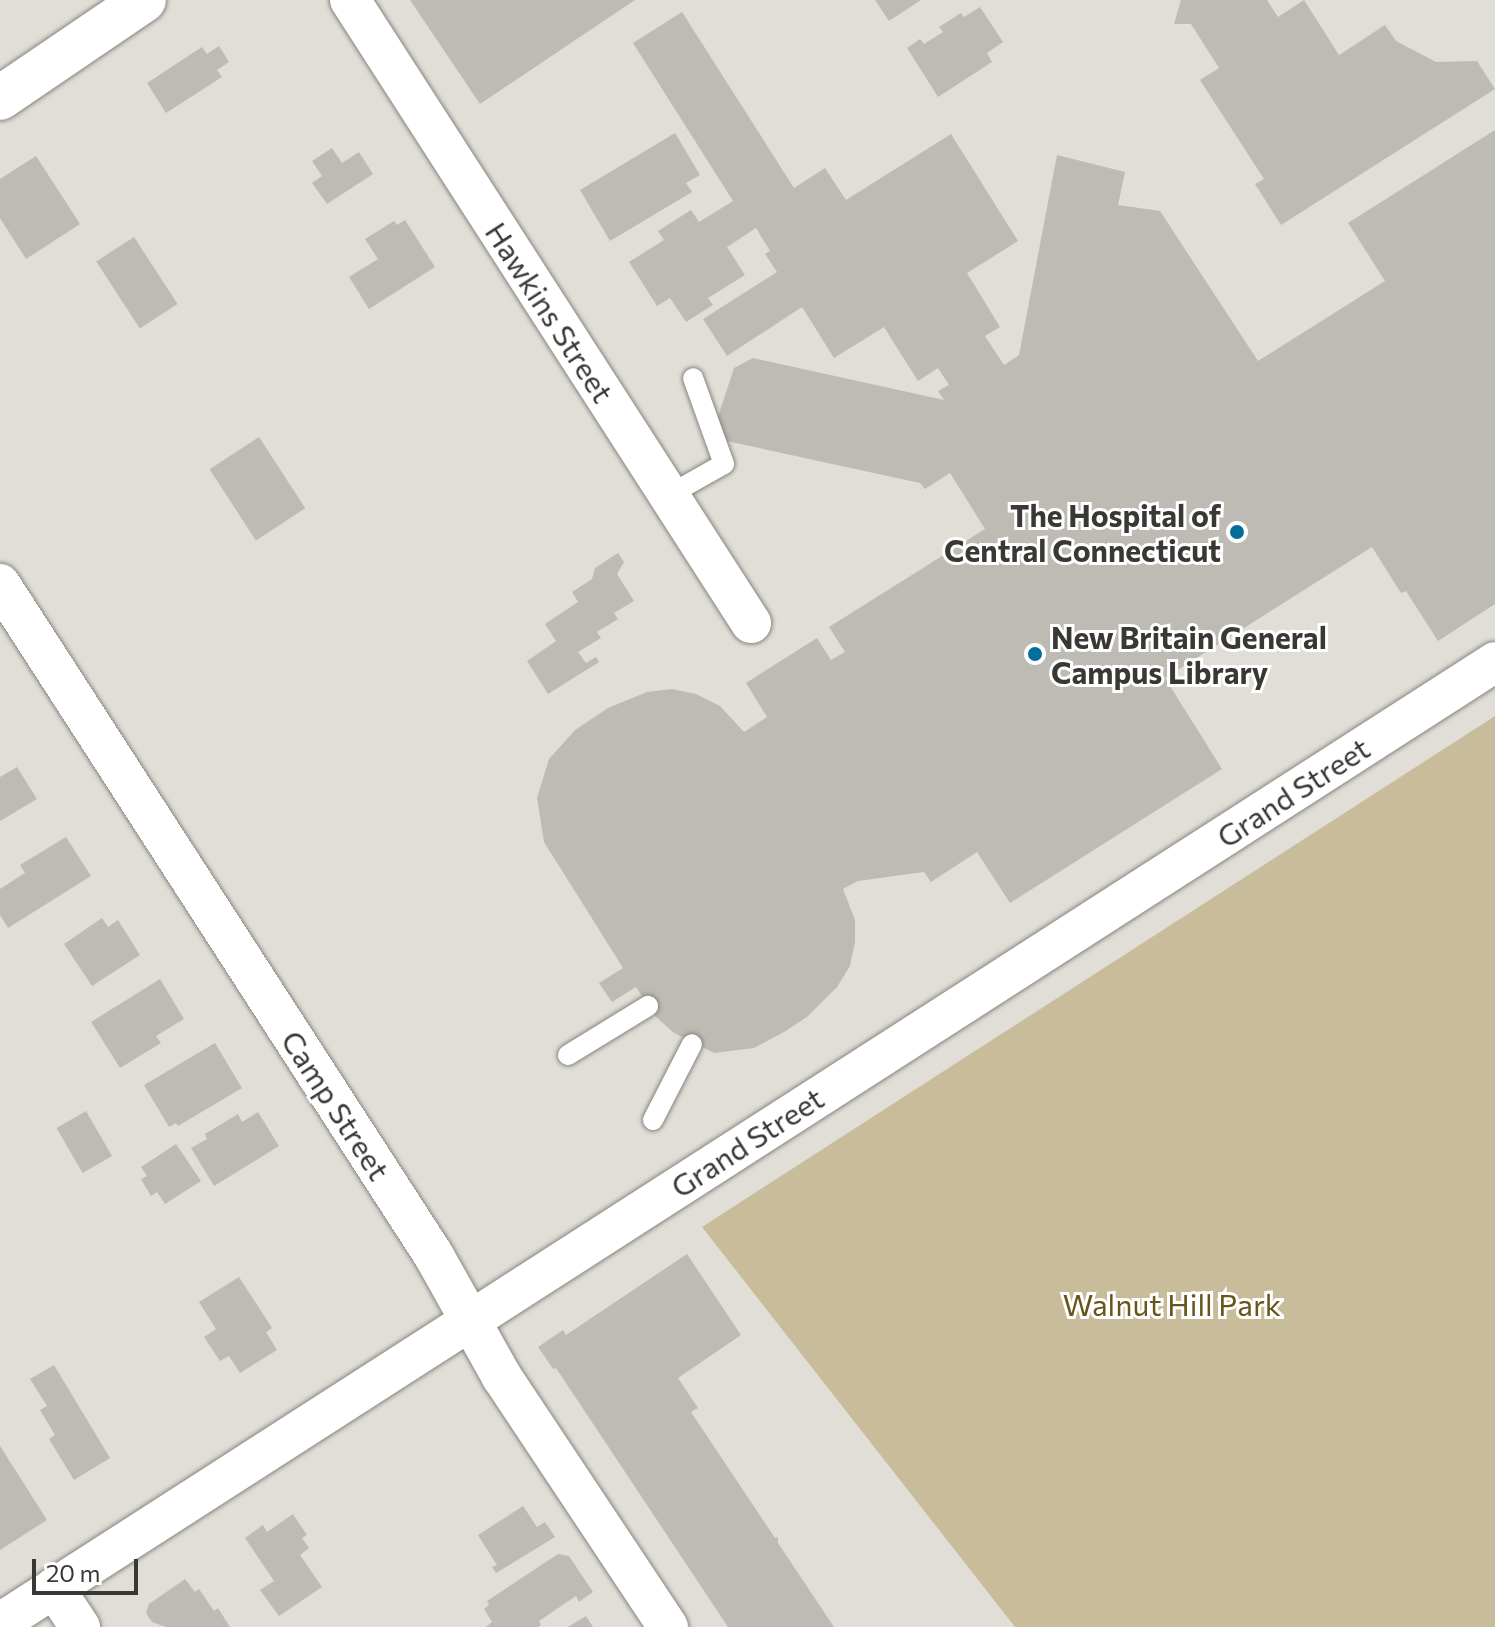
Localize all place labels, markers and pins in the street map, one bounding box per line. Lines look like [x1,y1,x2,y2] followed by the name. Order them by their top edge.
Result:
[944,497,1221,568] place label: The Hospital of Central Connecticut
[1228,523,1246,541] marker: The Hospital of Central Connecticut
[1051,619,1327,690] place label: New Britain General Campus Library
[1026,645,1044,663] marker: New Britain General Campus Library

